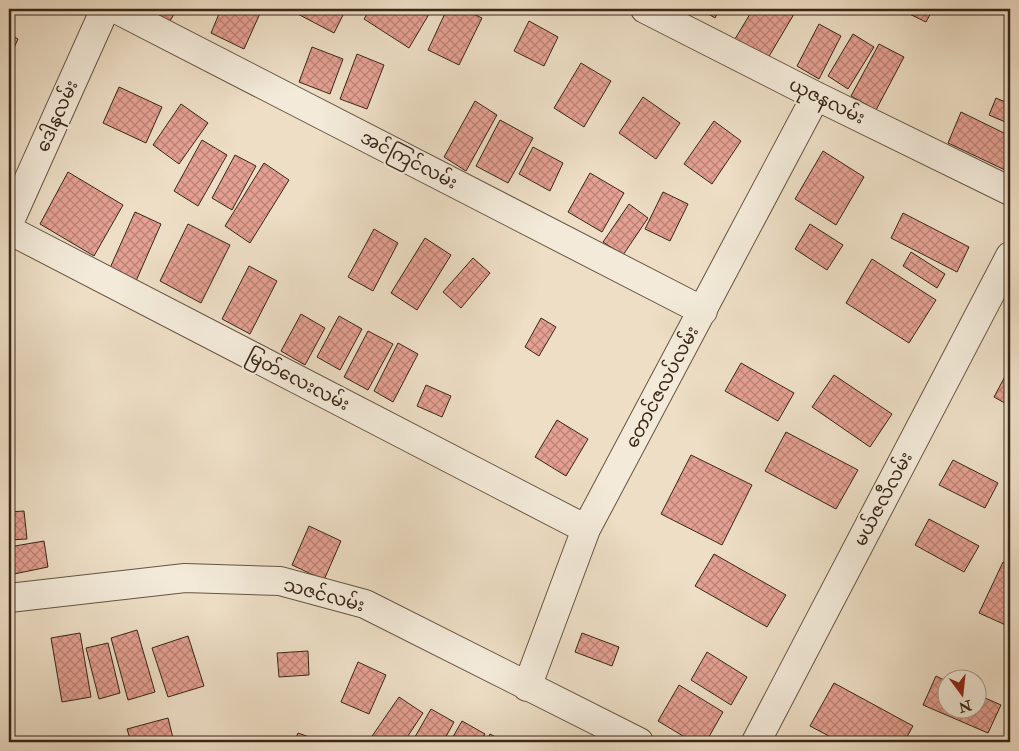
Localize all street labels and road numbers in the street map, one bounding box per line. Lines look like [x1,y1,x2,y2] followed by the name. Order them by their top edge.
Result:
[784,71,869,132] street label: ယုဇနလမ်း
[30,76,86,157] street label: ဒေါနလမ်း
[355,124,462,197] street label: အင်ကြင်လမ်း
[619,321,704,452] street label: တောင်ဇလပ်လမ်း
[241,343,354,419] street label: မြတ်လေးလမ်း
[846,447,918,550] street label: မယ်ဇလီလမ်း
[281,572,367,617] street label: သဇင်လမ်း

